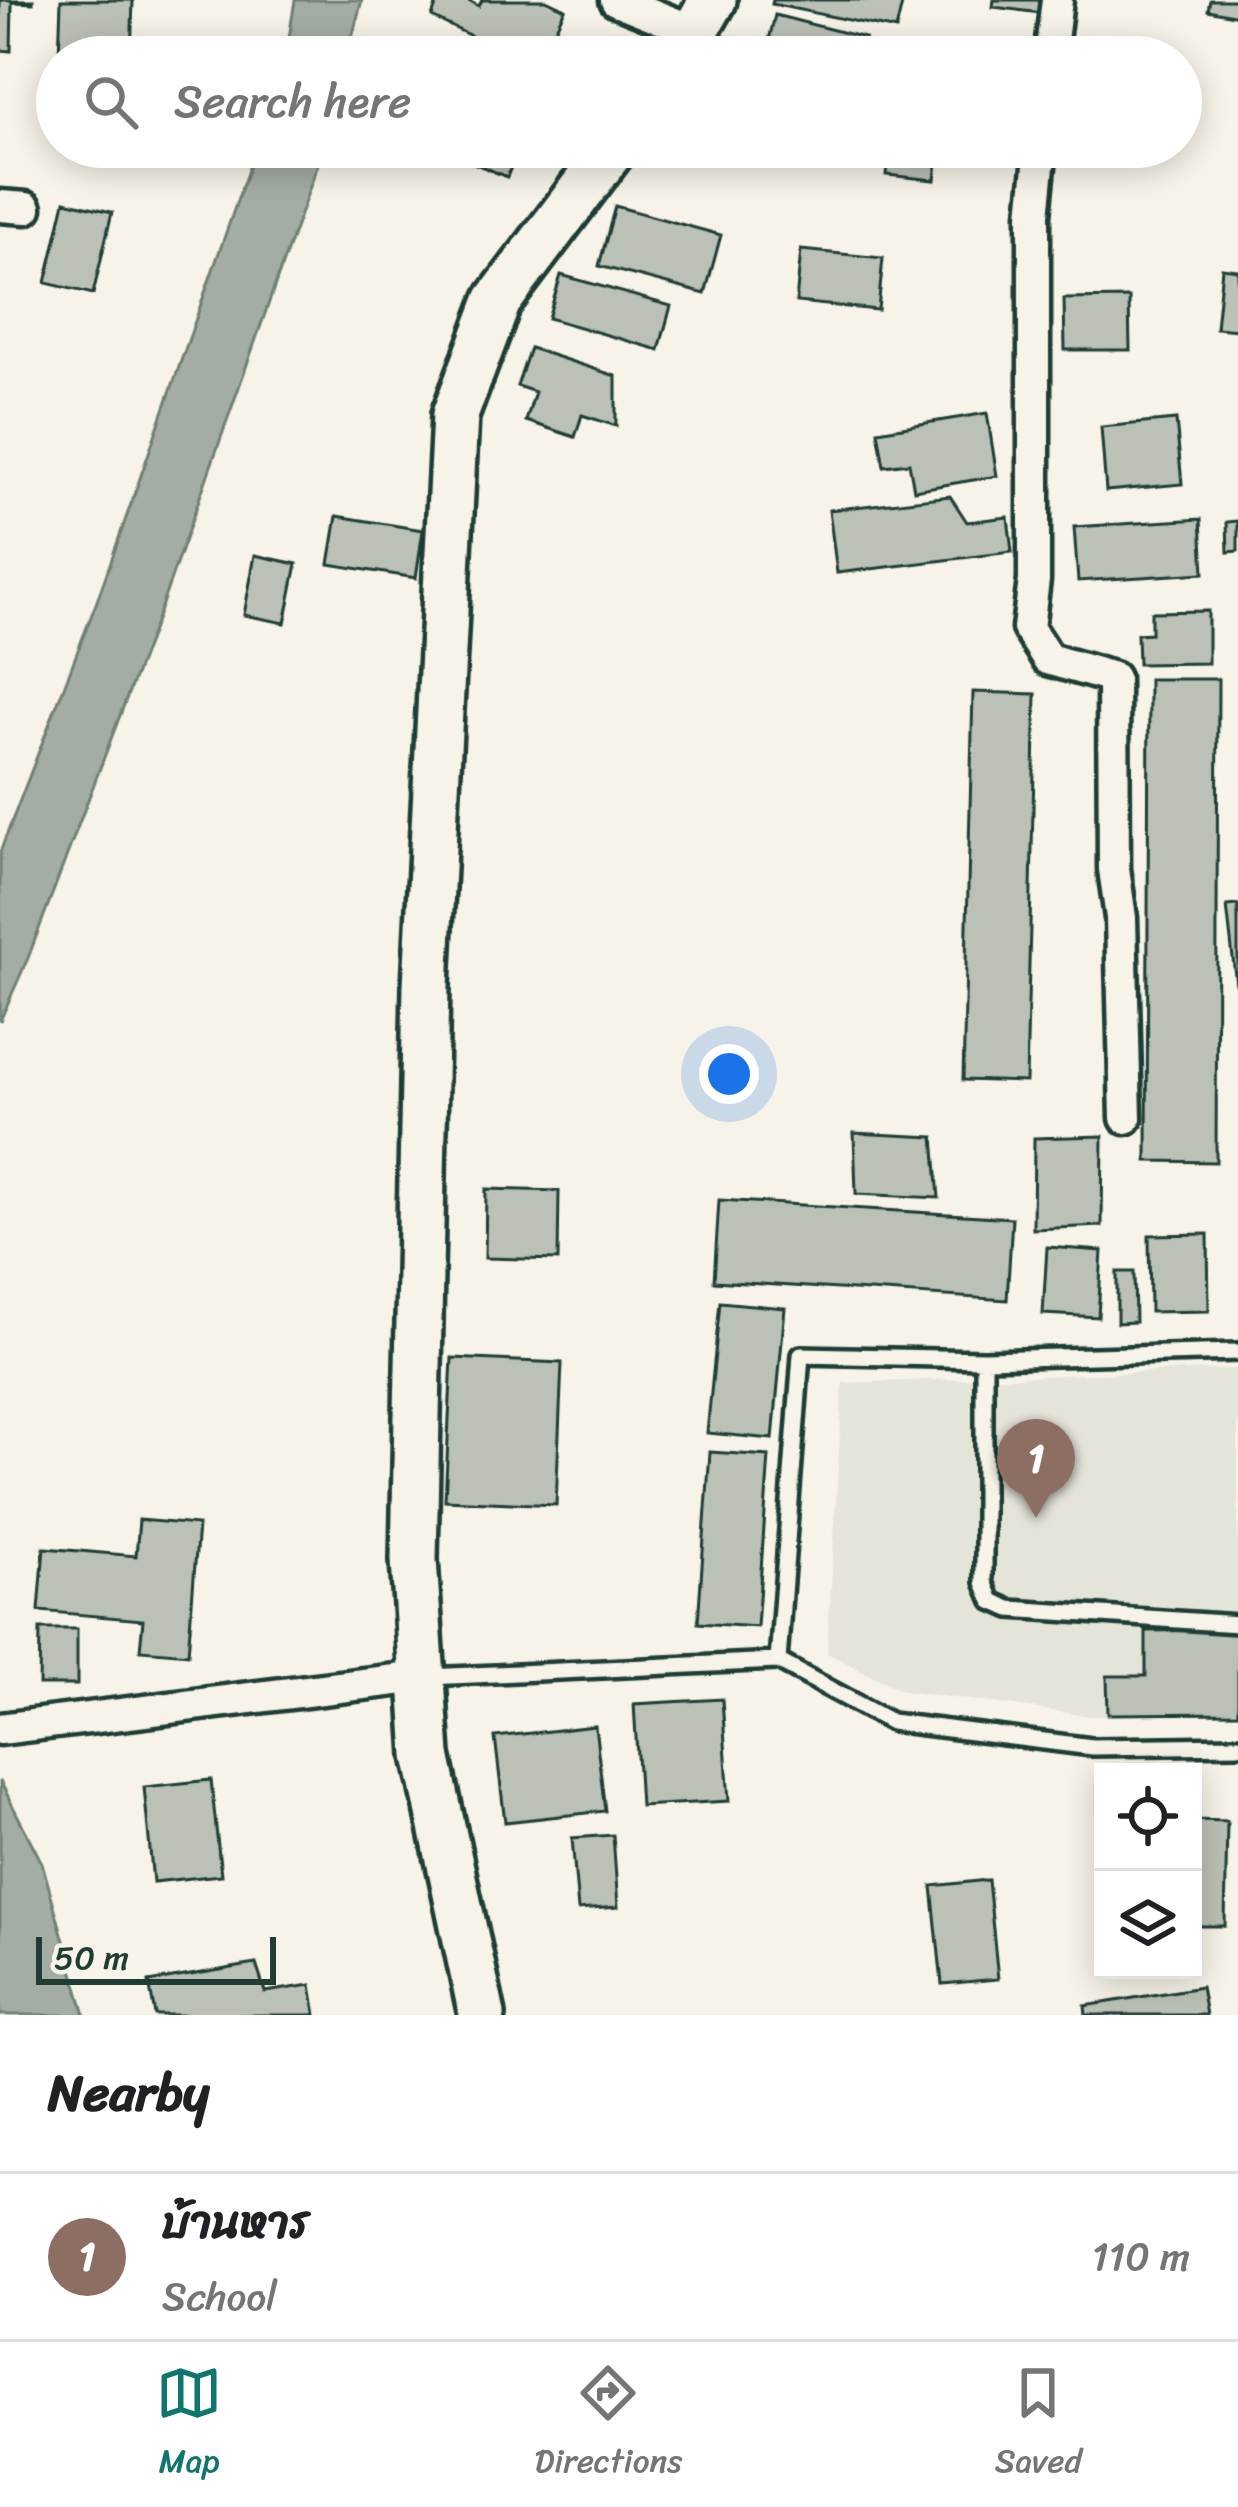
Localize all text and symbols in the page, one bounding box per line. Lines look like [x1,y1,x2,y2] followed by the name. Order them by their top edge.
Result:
[36,36,1202,168] search box
[174,62,411,142] text: Search here
[78,69,144,135] icon: search
[699,1044,759,1104] your location
[997,1419,1075,1518] pin: 1
[1094,1763,1202,1979] map controls
[1094,1763,1202,1871] button: locate
[1094,1871,1202,1979] button: layers
[54,1929,129,1987] text: 50 m
[36,1931,276,1984] scale bar
[48,2048,209,2138] text: Nearby
[162,2182,309,2262] text: บ้านหาร
[79,2222,95,2291] text: 1
[1092,2222,1190,2291] text: 110 m
[162,2262,277,2331] text: School
[156,2360,222,2490] tab: Map
[535,2360,682,2490] tab: Directions
[995,2360,1082,2490] tab: Saved

